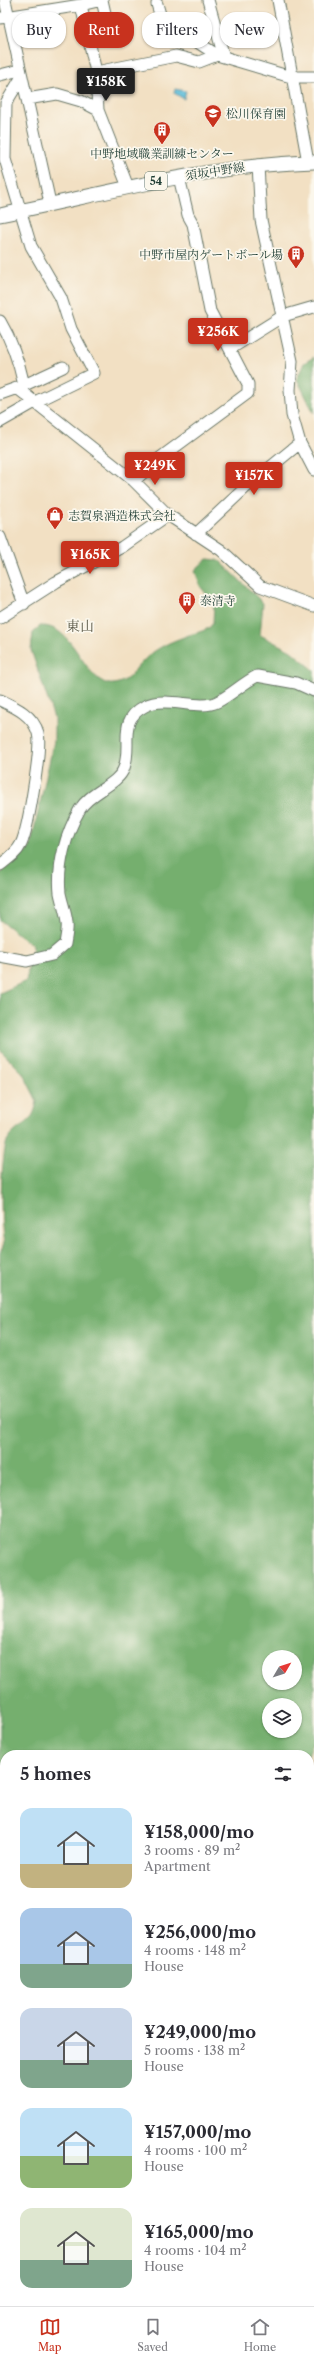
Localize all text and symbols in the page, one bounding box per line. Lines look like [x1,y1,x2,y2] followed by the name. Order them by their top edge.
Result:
[12,12,66,48] chip: Buy
[74,12,134,48] chip: Rent
[142,12,212,48] chip: Filters
[220,12,279,48] chip: New
[78,68,134,102] pin: ¥158K
[86,73,126,89] text: ¥158K
[203,103,223,128] school or university icon: 松川保育園
[226,106,286,121] place label: 松川保育園
[152,120,172,145] building icon: 中野地域職業訓練センター
[90,146,234,161] place label: 中野地域職業訓練センター
[184,159,246,183] street label: 須坂中野線
[145,172,167,190] road number: 54
[286,244,306,269] building icon: 中野市屋内ゲートボール場
[139,247,283,262] place label: 中野市屋内ゲートボール場
[190,318,246,352] pin: ¥256K
[197,323,239,339] text: ¥256K
[127,452,183,486] pin: ¥249K
[134,457,176,473] text: ¥249K
[226,462,282,496] pin: ¥157K
[234,467,274,483] text: ¥157K
[45,505,65,530] shop icon: 志賀泉酒造株式会社
[68,508,176,523] place label: 志賀泉酒造株式会社
[62,541,118,575] pin: ¥165K
[70,546,110,562] text: ¥165K
[177,590,197,615] building icon: 泰清寺
[200,593,236,608] place label: 泰清寺
[66,617,94,635] district label: 東山
[262,1650,302,1690] north arrow
[262,1650,302,1738] map controls
[262,1698,302,1738] button: layers
[272,1763,294,1785] icon: filters
[20,1764,91,1784] text: 5 homes
[144,1822,254,1842] text: ¥158,000/mo
[52,1824,100,1872] icon: home
[144,1842,240,1858] text: 3 rooms · 89 m²
[144,1858,211,1874] text: Apartment
[144,1922,256,1942] text: ¥256,000/mo
[52,1924,100,1972] icon: home
[144,1942,246,1958] text: 4 rooms · 148 m²
[144,1958,184,1974] text: House
[144,2022,256,2042] text: ¥249,000/mo
[52,2024,100,2072] icon: home
[144,2042,245,2058] text: 5 rooms · 138 m²
[144,2058,184,2074] text: House
[144,2122,251,2142] text: ¥157,000/mo
[52,2124,100,2172] icon: home
[144,2142,247,2158] text: 4 rooms · 100 m²
[144,2158,184,2174] text: House
[144,2222,254,2242] text: ¥165,000/mo
[52,2224,100,2272] icon: home
[144,2242,247,2258] text: 4 rooms · 104 m²
[144,2258,184,2274] text: House
[38,2316,62,2354] tab: Map
[137,2316,168,2354] tab: Saved
[244,2316,276,2354] tab: Home

